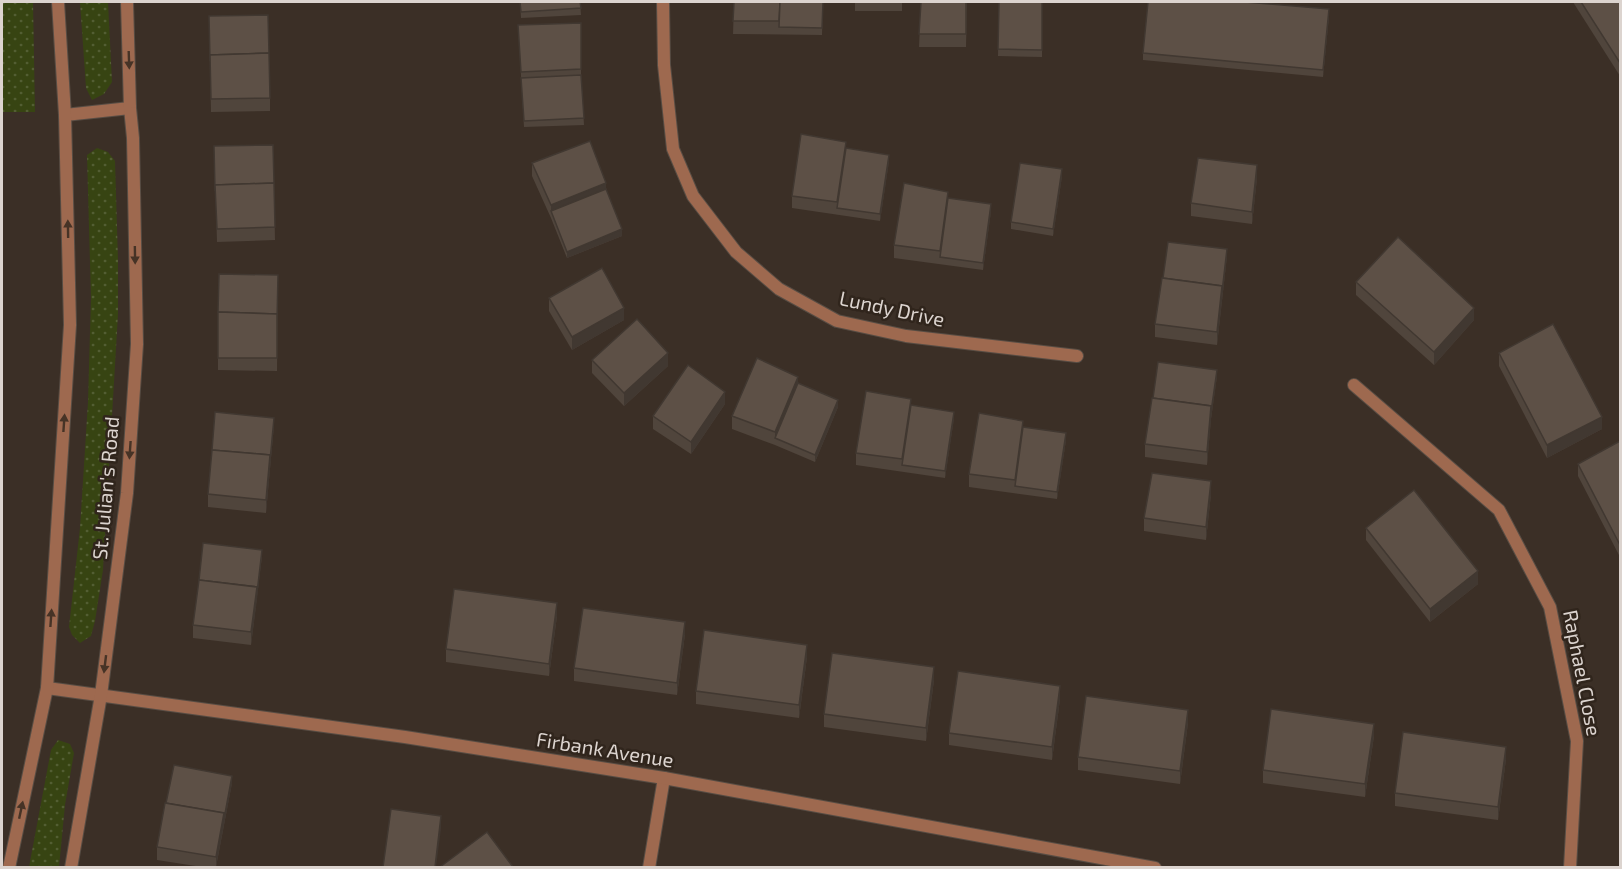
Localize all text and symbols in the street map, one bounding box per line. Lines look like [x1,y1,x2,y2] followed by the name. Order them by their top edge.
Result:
[124,50,134,69] one-way arrow
[63,219,72,238] one-way arrow
[130,245,140,264] one-way arrow
[837,285,947,331] street label: Lundy Drive
[59,414,68,433] one-way arrow
[87,415,123,561] street label: St. Julian's Road
[125,440,135,459] one-way arrow
[1559,608,1607,738] street label: Raphael Close
[46,609,56,628] one-way arrow
[101,655,110,674] one-way arrow
[535,726,676,772] street label: Firbank Avenue
[16,801,26,819] one-way arrow

